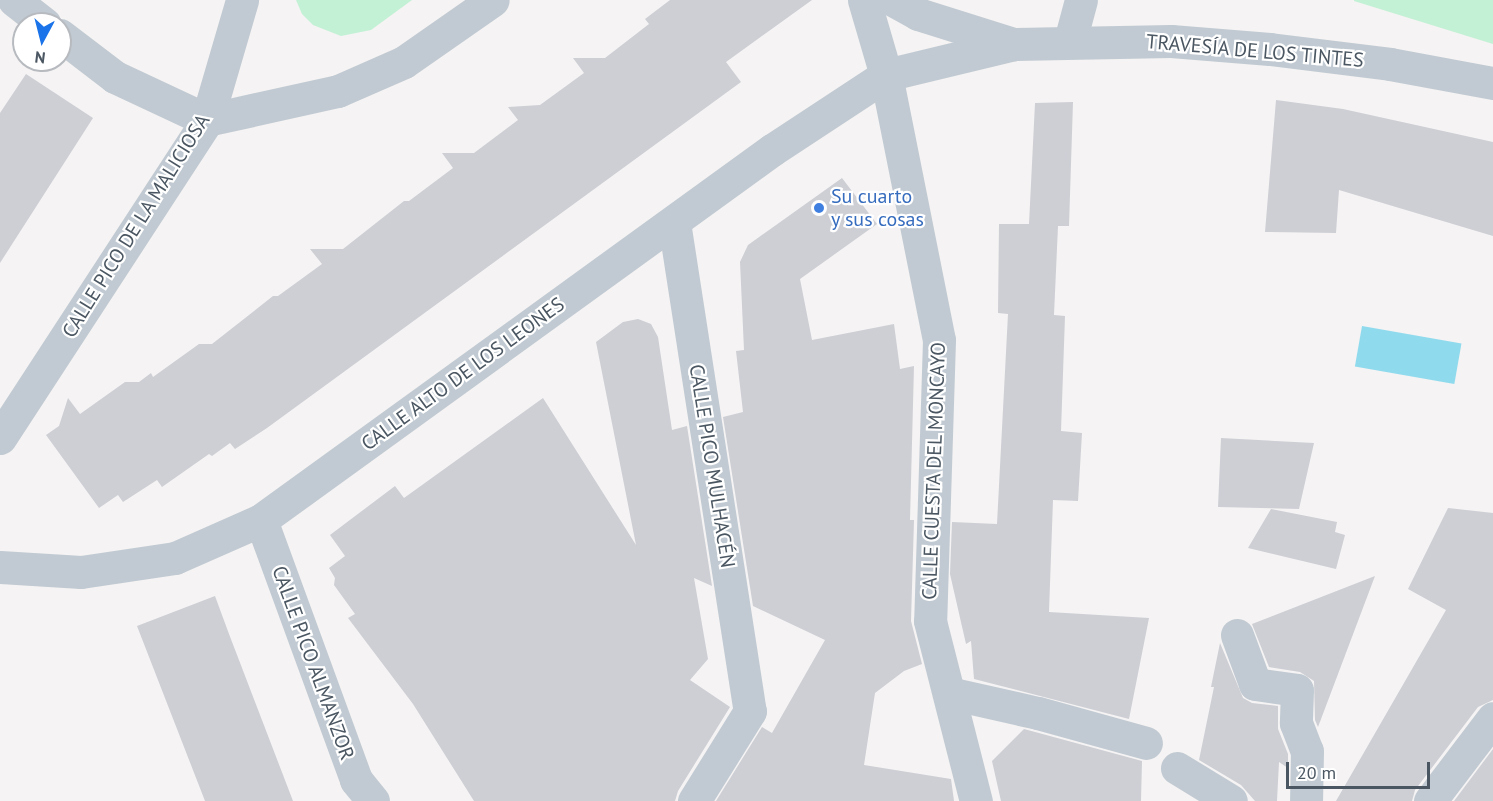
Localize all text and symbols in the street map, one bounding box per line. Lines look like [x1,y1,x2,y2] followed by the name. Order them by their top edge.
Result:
[12,12,72,72] north arrow
[1145,29,1365,73] street label: TRAVESÍA DE LOS TINTES
[34,47,46,68] text: N
[57,109,215,343] street label: CALLE PICO DE LA MALICIOSA
[831,184,925,231] place label: Su cuarto y sus cosas
[812,201,826,215] marker: Su cuarto y sus cosas
[357,292,569,456] street label: CALLE ALTO DE LOS LEONES
[917,341,951,601] street label: CALLE CUESTA DEL MONCAYO
[684,363,740,569] street label: CALLE PICO MULHACÉN
[267,562,359,764] street label: CALLE PICO ALMANZOR
[1289,750,1433,788] scale bar
[1297,761,1336,784] text: 20 m

